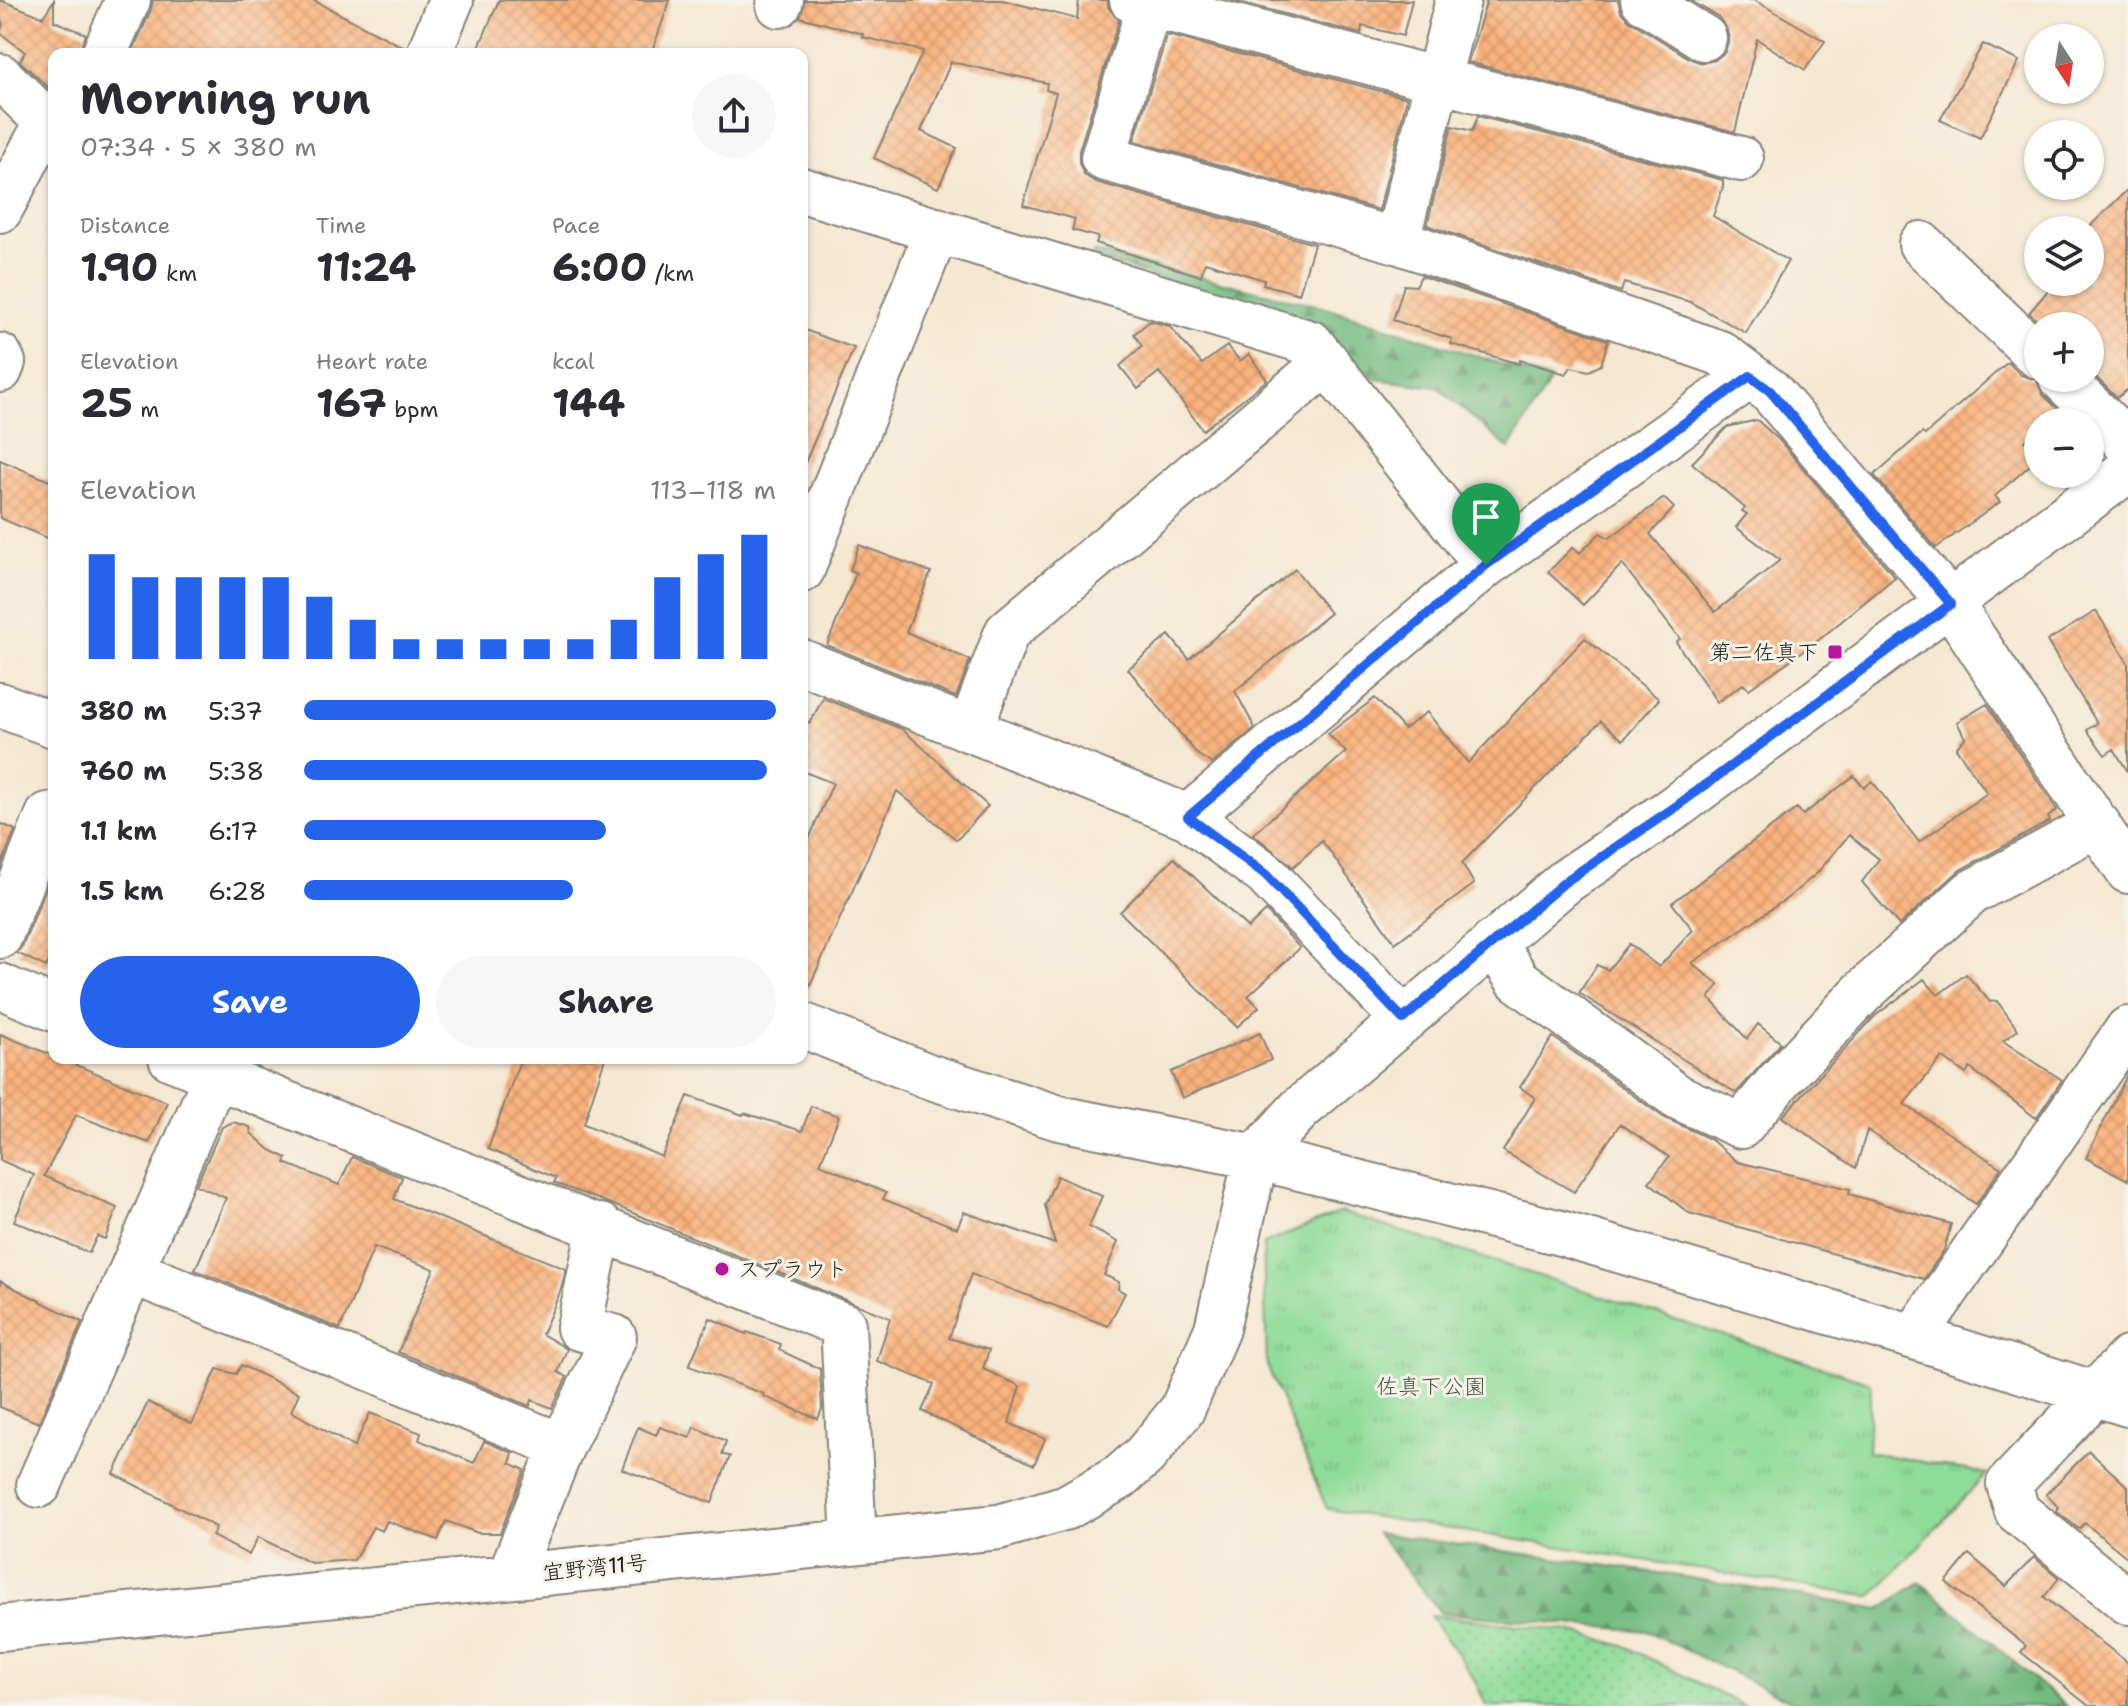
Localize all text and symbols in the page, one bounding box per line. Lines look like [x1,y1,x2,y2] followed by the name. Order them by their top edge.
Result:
[2024,24,2104,104] north arrow
[2024,24,2104,488] map controls
[80,69,371,128] text: Morning run
[692,74,776,158] button: share
[2024,120,2104,200] button: locate
[80,129,317,164] text: 07:34 · 5 × 380 m
[80,211,170,240] text: Distance
[316,211,366,240] text: Time
[552,211,600,240] text: Pace
[2024,216,2104,296] button: layers
[80,240,158,294] text: 1.90
[316,240,416,294] text: 11:24
[552,240,647,294] text: 6:00
[158,259,197,288] text: km
[647,259,694,288] text: /km
[2024,312,2104,392] button: +
[80,347,178,376] text: Elevation
[316,347,428,376] text: Heart rate
[552,347,595,376] text: kcal
[80,376,133,430] text: 25
[316,376,387,430] text: 167
[552,376,625,430] text: 144
[133,395,159,424] text: m
[387,395,439,424] text: bpm
[2024,408,2104,488] button: −
[80,472,196,507] text: Elevation
[650,472,776,507] text: 113–118 m
[1452,483,1520,565] pin
[1464,495,1508,539] icon: arrive
[1709,638,1819,667] place label: 第二佐真下
[1826,643,1844,661] marker: 第二佐真下
[80,693,167,728] text: 380 m
[208,693,263,728] text: 5:37
[80,753,167,788] text: 760 m
[208,753,264,788] text: 5:38
[80,813,157,848] text: 1.1 km
[208,813,258,848] text: 6:17
[80,873,164,908] text: 1.5 km
[208,873,267,908] text: 6:28
[80,956,420,1048] button: Save
[436,956,776,1048] button: Share
[738,1255,848,1284] place label: スプラウト
[713,1260,731,1278] marker: スプラウト
[1376,1372,1486,1401] park label: 佐真下公園
[541,1548,649,1587] street label: 宜野湾11号

